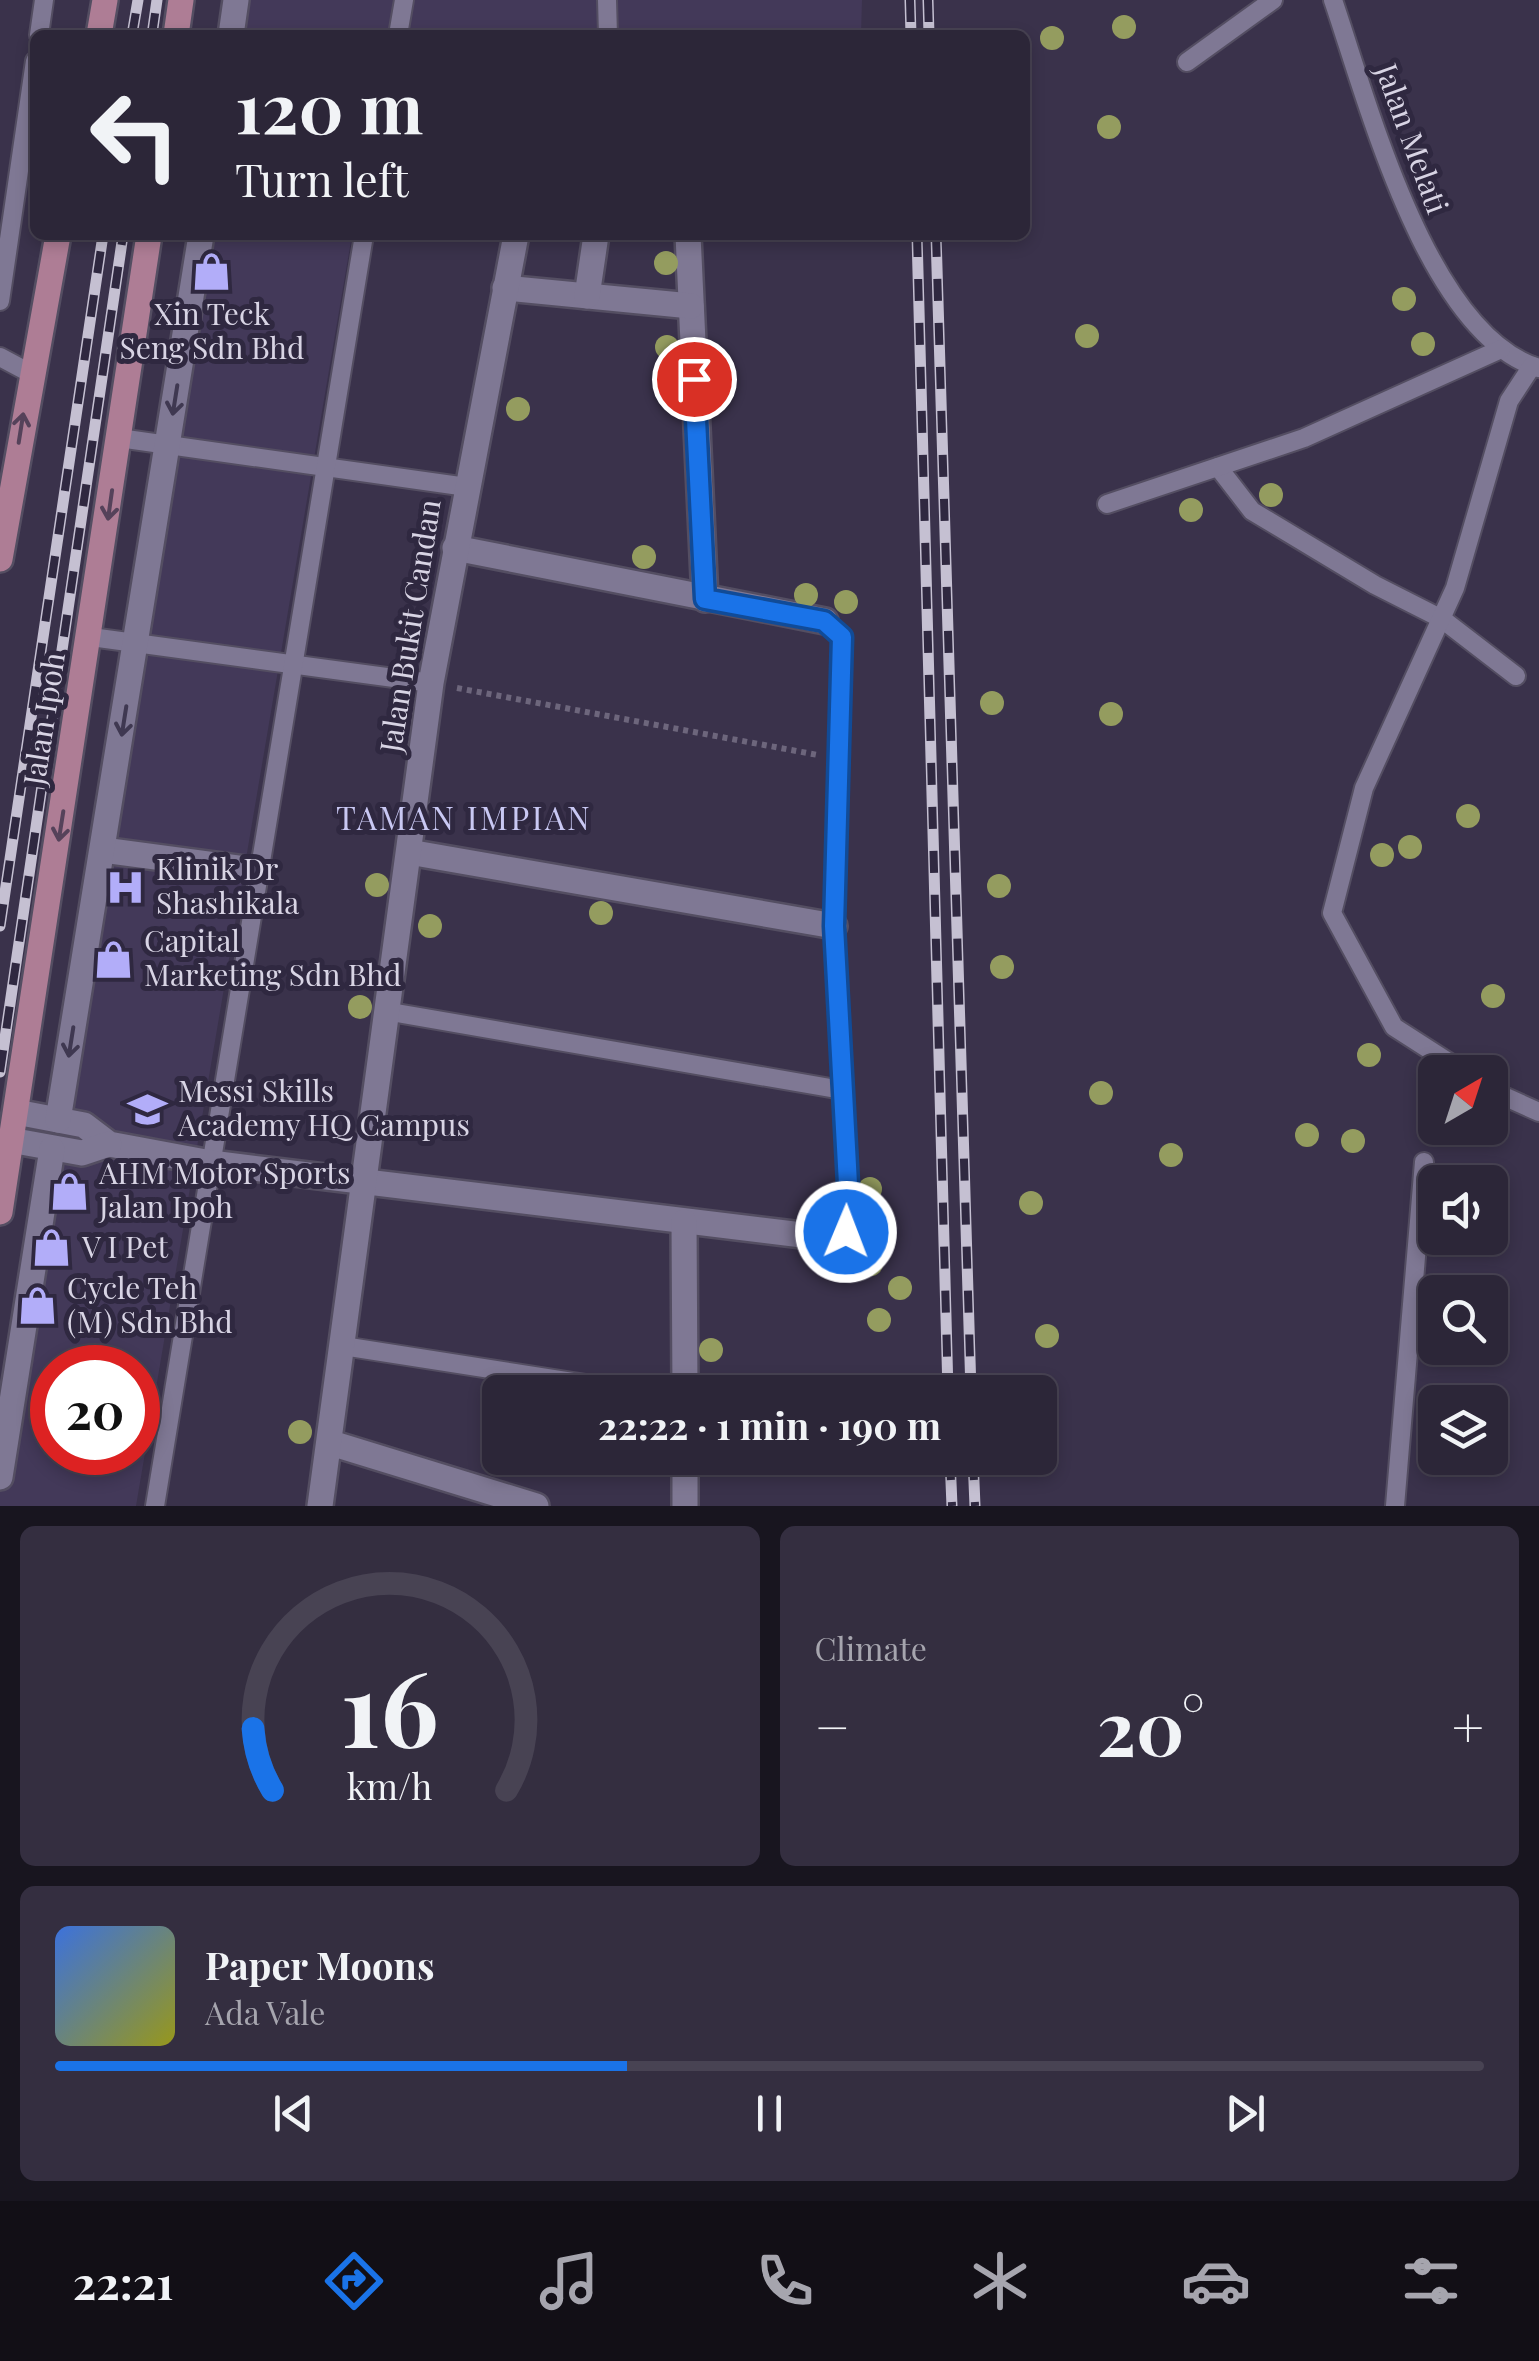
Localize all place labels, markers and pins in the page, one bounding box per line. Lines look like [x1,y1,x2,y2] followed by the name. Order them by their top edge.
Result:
[191,250,233,292] shop icon: Xin Teck Seng Sdn Bhd
[120,293,304,367] place label: Xin Teck Seng Sdn Bhd
[652,337,737,422] pin
[156,848,299,922] place label: Klinik Dr Shashikala
[105,866,147,908] hospital icon: Klinik Dr Shashikala
[144,920,401,994] place label: Capital Marketing Sdn Bhd
[93,938,135,980] shop icon: Capital Marketing Sdn Bhd
[177,1070,470,1144] place label: Messi Skills Academy HQ Campus
[127,1088,169,1130] school or university icon: Messi Skills Academy HQ Campus
[98,1152,350,1226] place label: AHM Motor Sports Jalan Ipoh
[48,1170,90,1212] shop icon: AHM Motor Sports Jalan Ipoh
[81,1226,168,1266] place label: V I Pet
[31,1227,73,1269] shop icon: V I Pet
[67,1267,233,1341] place label: Cycle Teh (M) Sdn Bhd
[16,1285,58,1327] shop icon: Cycle Teh (M) Sdn Bhd

